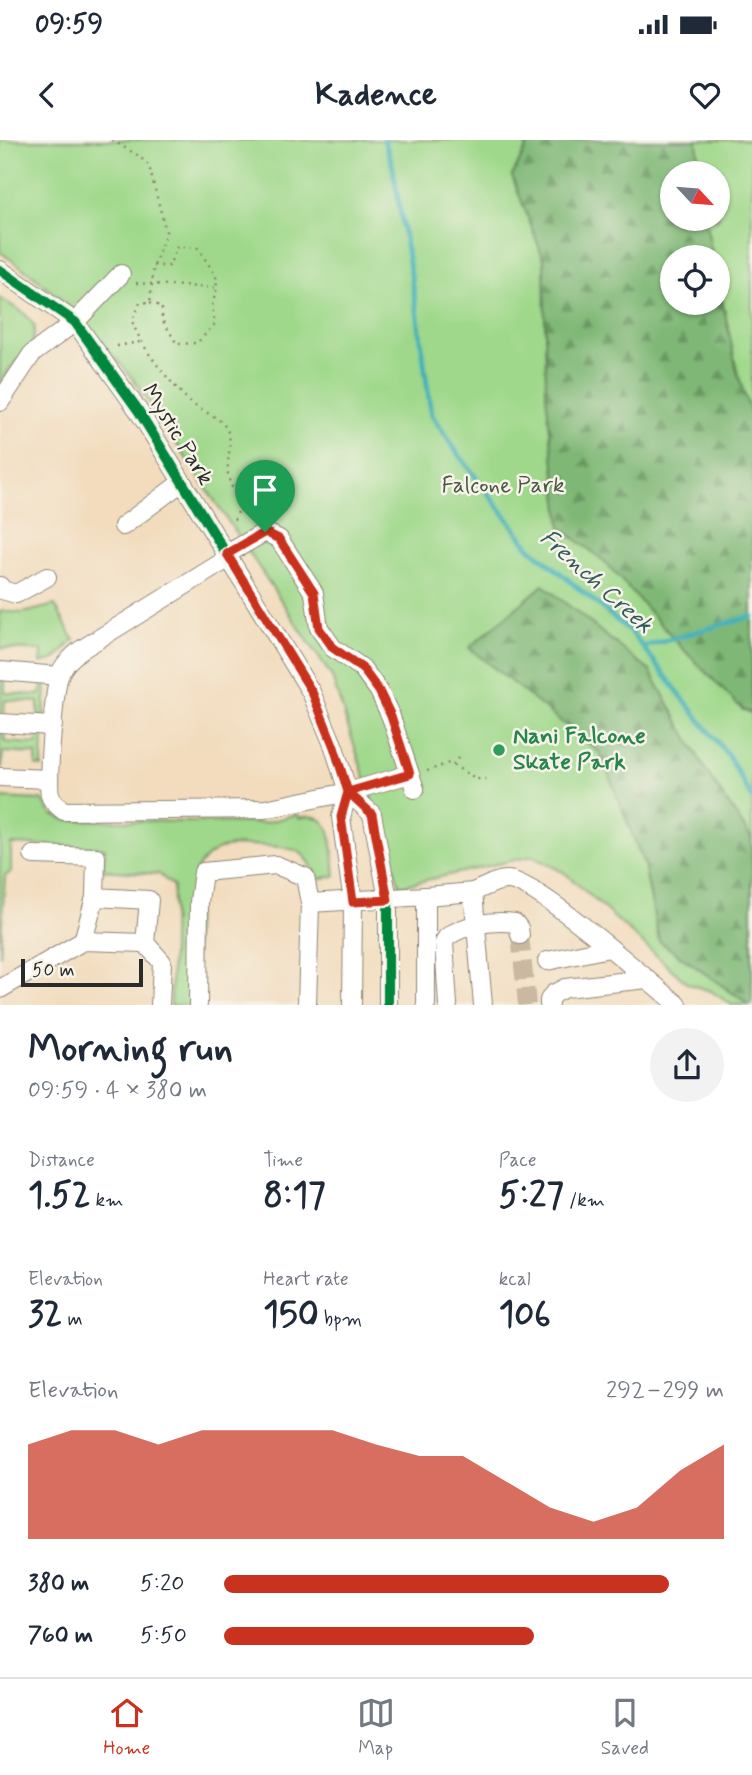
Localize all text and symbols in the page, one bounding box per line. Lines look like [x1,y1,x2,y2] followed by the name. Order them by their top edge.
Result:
[35,8,103,42] text: 09:59
[315,74,437,116] text: Kadence
[28,76,66,114] icon: back
[686,76,724,114] icon: heart
[660,161,730,231] north arrow
[660,161,730,315] map controls
[660,245,730,315] button: locate
[134,379,220,491] street label: Mystic Park
[235,460,295,532] pin
[246,471,284,509] icon: arrive
[441,471,565,501] park label: Falcone Park
[533,523,659,641] water label: French Creek
[513,722,646,778] place label: Nani Falcone Skate Park
[491,742,507,758] marker: Nani Falcone Skate Park
[21,956,144,988] scale bar
[32,958,75,983] text: 50 m
[28,1025,233,1074] text: Morning run
[650,1028,724,1102] button: share
[28,1076,207,1106] text: 09:59 · 4 × 380 m
[28,1148,95,1173] text: Distance
[263,1148,303,1173] text: Time
[499,1148,536,1173] text: Pace
[28,1173,90,1219] text: 1.52
[263,1173,326,1219] text: 8:17
[499,1173,564,1219] text: 5:27
[90,1188,123,1213] text: km
[564,1188,605,1213] text: /km
[28,1267,103,1292] text: Elevation
[263,1267,349,1292] text: Heart rate
[499,1267,531,1292] text: kcal
[28,1292,62,1338] text: 32
[263,1292,319,1338] text: 150
[499,1292,551,1338] text: 106
[62,1307,83,1332] text: m
[319,1307,362,1332] text: bpm
[28,1376,119,1406] text: Elevation
[606,1376,724,1406] text: 292–299 m
[28,1569,89,1599] text: 380 m
[140,1569,184,1599] text: 5:20
[28,1621,93,1651] text: 760 m
[140,1621,187,1651] text: 5:50
[103,1694,150,1761] tab: Home
[357,1694,395,1761] tab: Map
[601,1694,649,1761] tab: Saved

